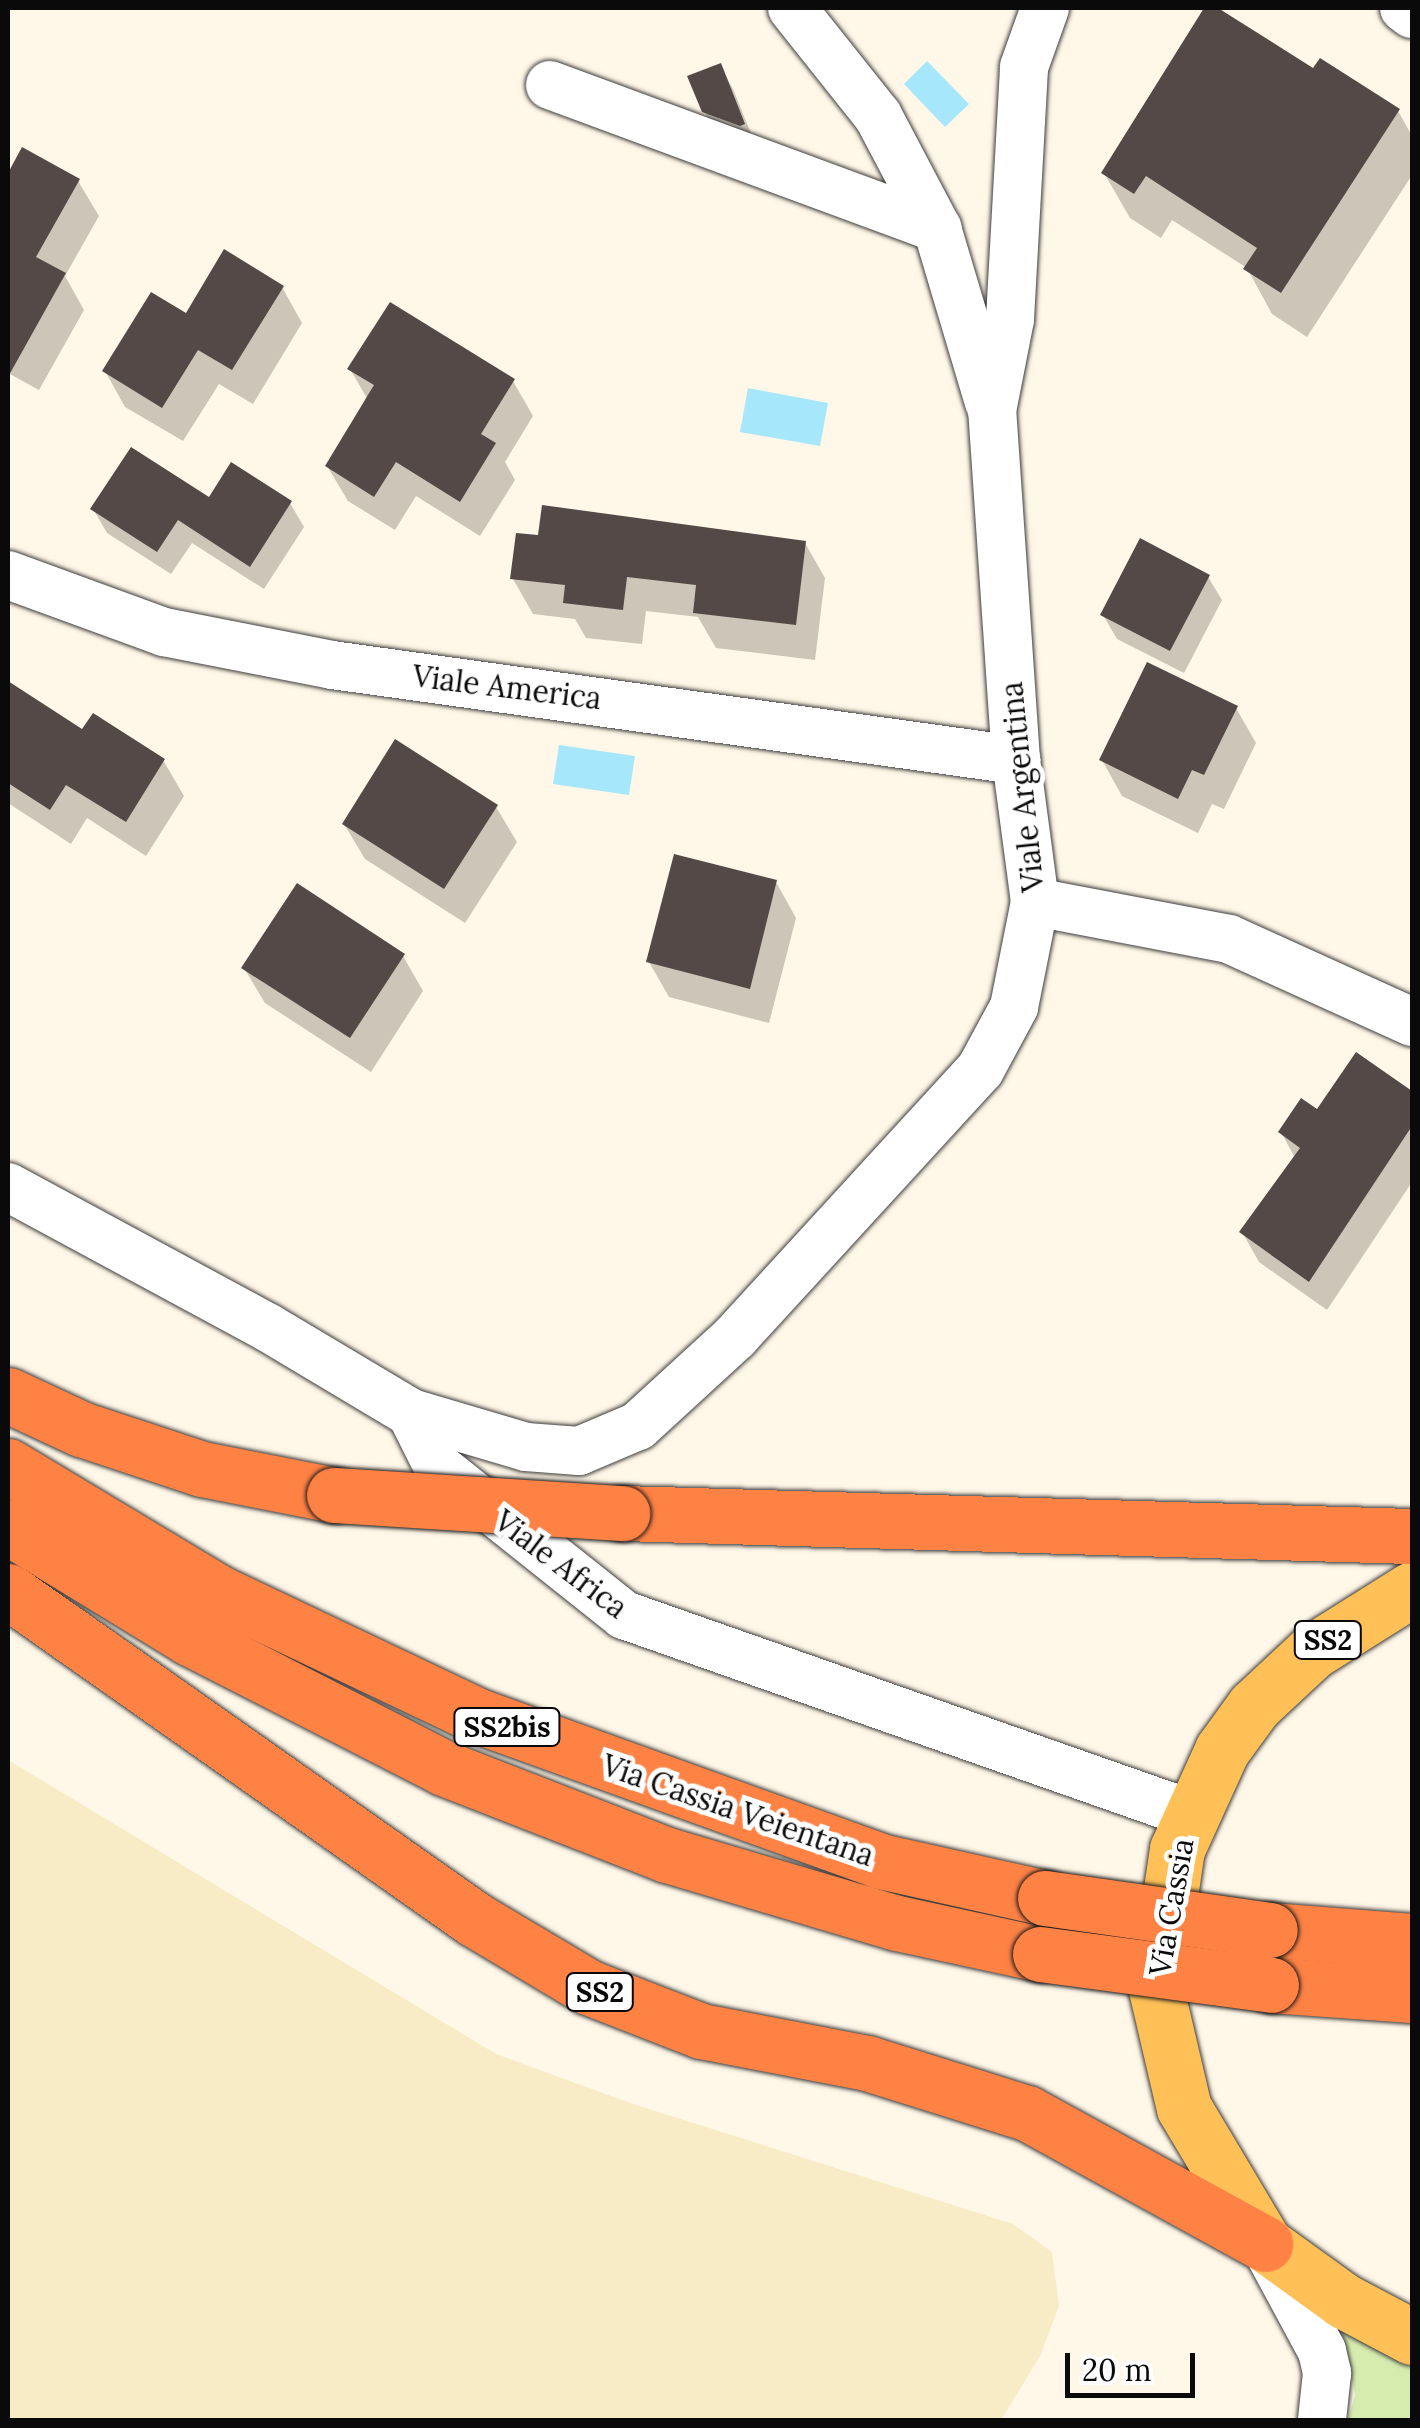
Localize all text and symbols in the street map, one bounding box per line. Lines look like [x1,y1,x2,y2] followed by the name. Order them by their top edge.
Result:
[411,658,603,716] street label: Viale America
[993,680,1051,894] street label: Viale Argentina
[487,1502,635,1626] street label: Viale Africa
[1293,1617,1363,1663] road number: SS2
[452,1704,562,1750] road number: SS2bis
[597,1747,879,1873] street label: Via Cassia Veientana
[1141,1835,1201,1979] street label: Via Cassia
[565,1969,635,2015] road number: SS2
[1070,2333,1200,2395] scale bar
[1082,2351,1151,2389] text: 20 m

